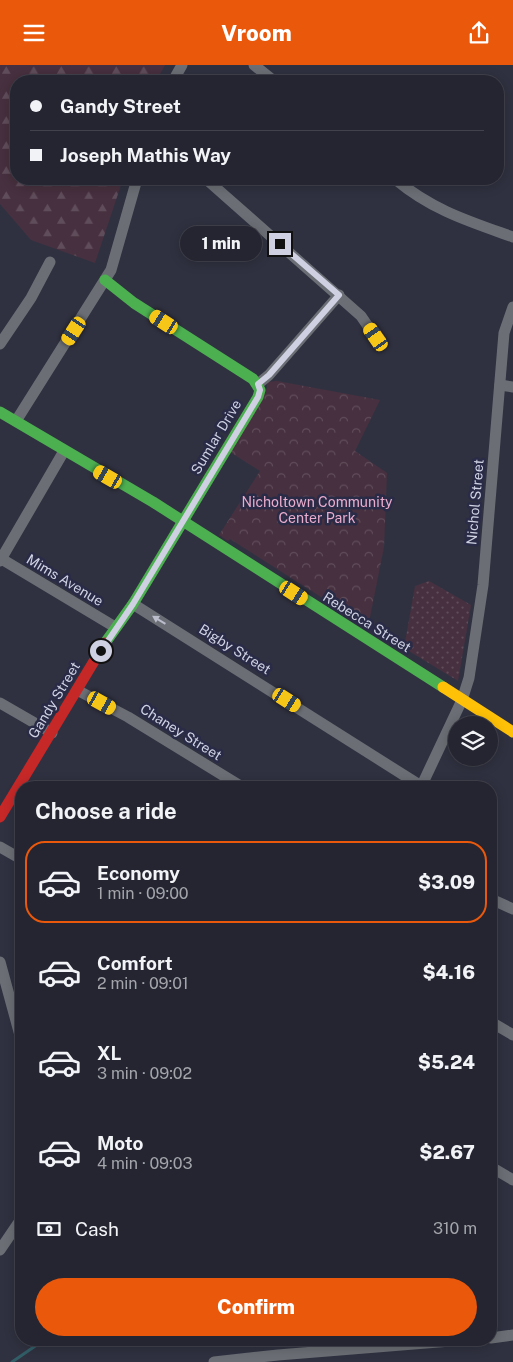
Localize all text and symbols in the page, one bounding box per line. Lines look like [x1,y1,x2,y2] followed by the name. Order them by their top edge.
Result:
[20,19,48,47] icon: menu
[465,19,493,47] icon: share
[221,20,292,46] text: Vroom
[60,95,181,117] text: Gandy Street
[60,144,231,166] text: Joseph Mathis Way
[180,227,262,261] callout: 1 min
[269,233,291,255] route end
[201,234,241,253] text: 1 min
[147,308,180,336] car
[59,314,88,348] car
[361,320,390,354] car
[188,397,245,477] street label: Sumlar Drive
[463,458,487,546] street label: Nichol Street
[91,463,124,491] car
[241,494,393,526] park label: Nicholtown Community Center Park
[24,551,106,609] street label: Mims Avenue
[277,579,310,607] car
[320,589,414,655] street label: Rebecca Street
[153,615,166,624] one-way arrow
[196,621,274,677] street label: Bigby Street
[90,640,112,662] route start
[25,659,83,741] street label: Gandy Street
[270,686,303,714] car
[85,689,118,717] car
[137,701,225,763] street label: Chaney Street
[448,716,498,766] map controls
[448,716,498,766] button: layers
[35,798,177,824] text: Choose a ride
[37,860,82,905] icon: car
[97,862,180,884] text: Economy
[418,871,475,893] text: $3.09
[97,884,189,903] text: 1 min · 09:00
[37,950,82,995] icon: car
[97,952,173,974] text: Comfort
[422,961,475,983] text: $4.16
[97,974,189,993] text: 2 min · 09:01
[37,1040,82,1085] icon: car
[97,1042,122,1064] text: XL
[418,1051,475,1073] text: $5.24
[97,1064,192,1083] text: 3 min · 09:02
[37,1130,82,1175] icon: car
[97,1132,143,1154] text: Moto
[419,1141,475,1163] text: $2.67
[97,1154,192,1173] text: 4 min · 09:03
[35,1215,63,1243] icon: cash
[75,1218,119,1240] text: Cash
[433,1219,477,1238] text: 310 m
[35,1278,477,1336] button: Confirm

